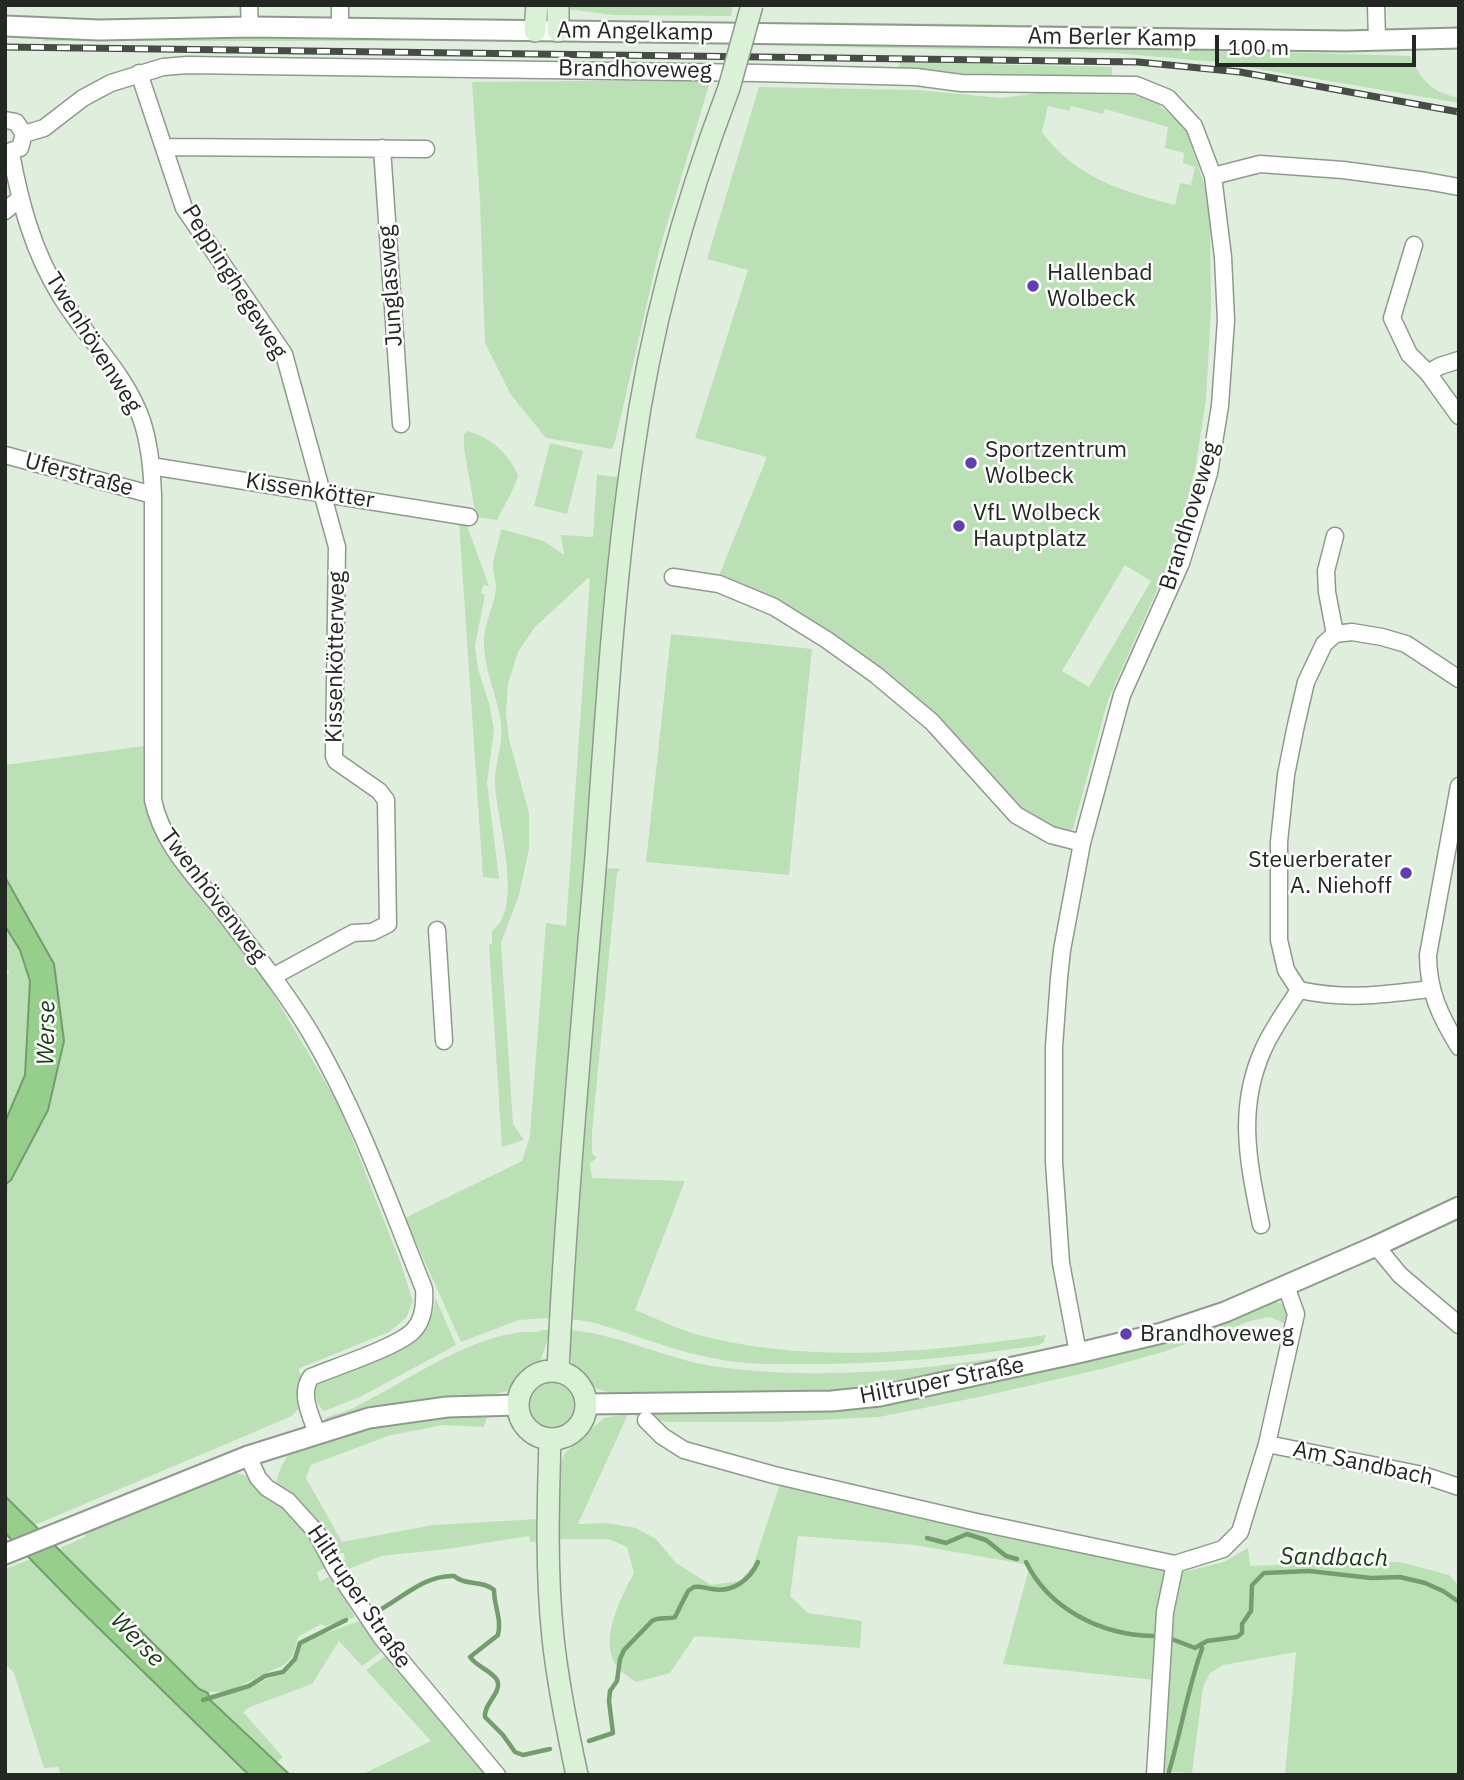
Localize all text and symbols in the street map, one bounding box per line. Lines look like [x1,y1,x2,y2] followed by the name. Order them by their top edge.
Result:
[556,17,714,47] street label: Am Angelkamp
[1219,21,1420,65] scale bar
[1027,23,1197,53] street label: Am Berler Kamp
[1228,33,1289,61] text: 100 m
[558,55,712,85] street label: Brandhoveweg
[176,200,292,364] street label: Peppinghegeweg
[373,224,409,348] street label: Junglasweg
[1047,259,1153,313] place label: Hallenbad Wolbeck
[39,268,147,418] street label: Twenhövenweg
[1025,278,1041,294] marker: Hallenbad Wolbeck
[985,436,1127,490] place label: Sportzentrum Wolbeck
[1154,438,1226,594] street label: Brandhoveweg
[22,447,136,503] street label: Uferstraße
[963,455,979,471] marker: Sportzentrum Wolbeck
[244,467,376,515] street label: Kissenkötter
[973,499,1100,553] place label: VfL Wolbeck Hauptplatz
[951,518,967,534] marker: VfL Wolbeck Hauptplatz
[321,571,351,743] street label: Kissenkötterweg
[154,824,272,968] street label: Twenhövenweg
[1248,846,1392,900] place label: Steuerberater A. Niehoff
[1398,865,1414,881] marker: Steuerberater A. Niehoff
[32,1000,62,1066] water label: Werse
[1140,1320,1294,1348] place label: Brandhoveweg
[1118,1326,1134,1342] marker: Brandhoveweg
[857,1352,1027,1410] street label: Hiltruper Straße
[1290,1436,1436,1492] street label: Am Sandbach
[301,1520,417,1674] street label: Hiltruper Straße
[1280,1543,1388,1573] water label: Sandbach
[104,1607,170,1673] water label: Werse

